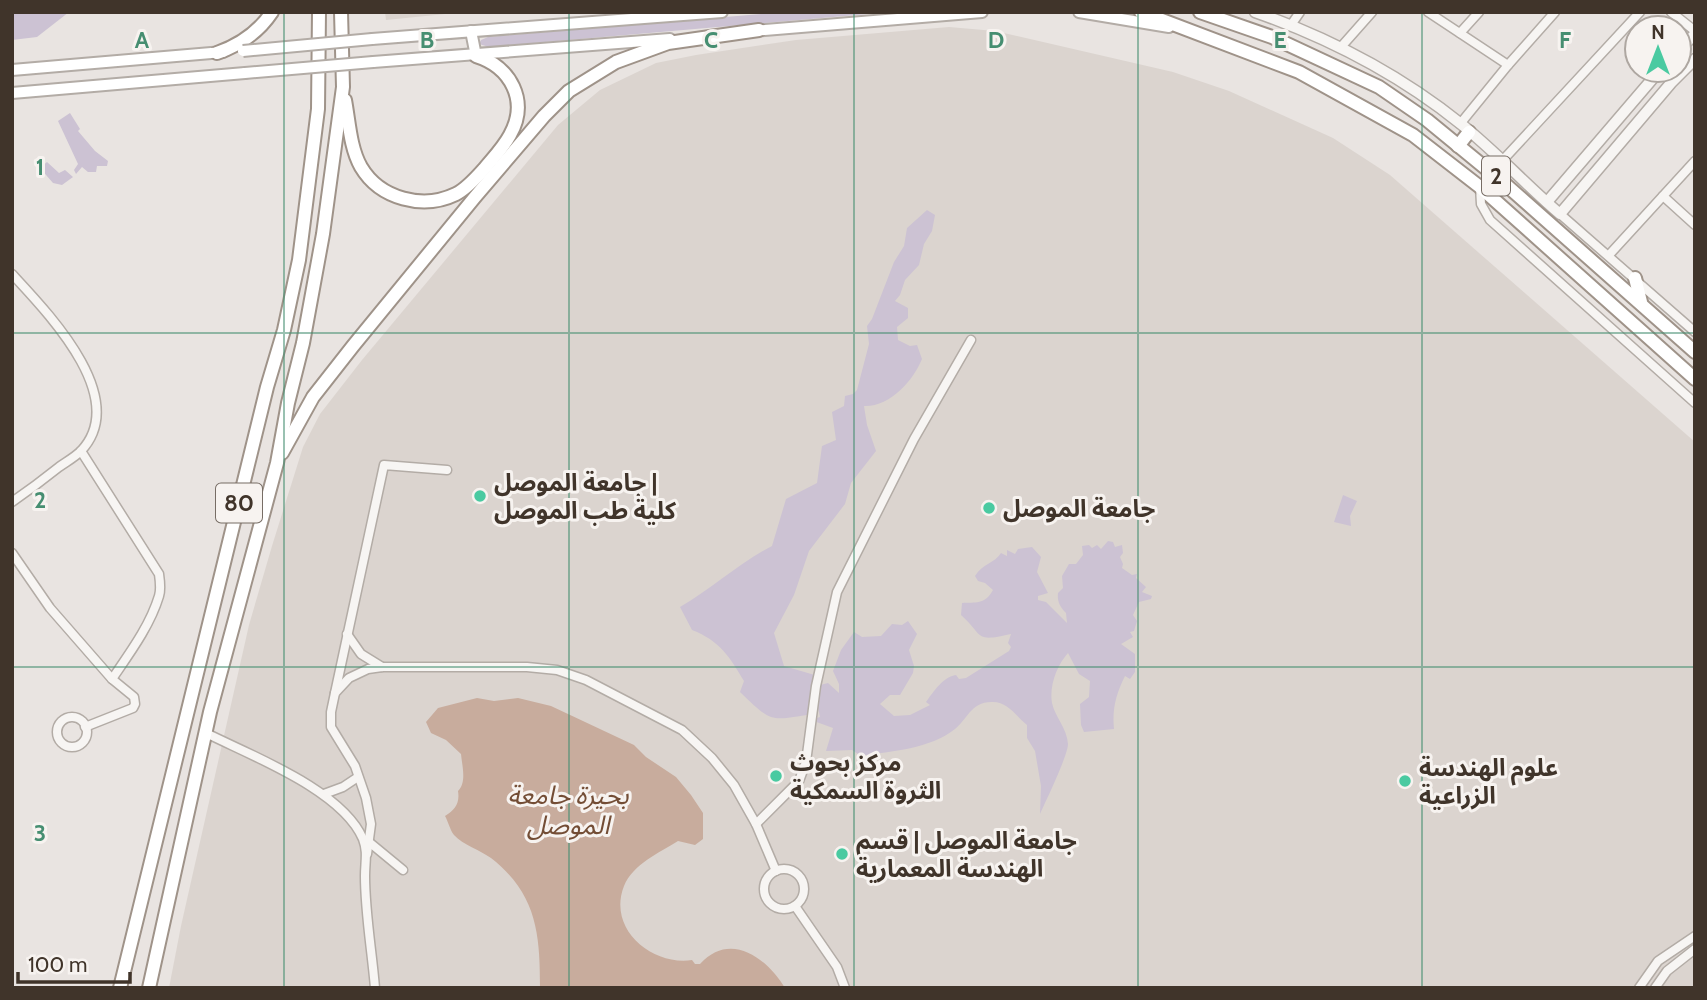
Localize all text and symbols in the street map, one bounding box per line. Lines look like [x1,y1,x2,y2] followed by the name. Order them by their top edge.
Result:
[1623,14,1693,84] north arrow
[1651,21,1665,44] text: N
[135,26,150,54] text: A
[420,26,434,54] text: B
[704,26,718,54] text: C
[988,26,1004,54] text: D
[1273,26,1287,54] text: E
[1559,26,1571,54] text: F
[36,153,44,181] text: 1
[1482,156,1510,196] road number: 2
[494,468,677,525] place label: جامعة الموصل | كلية طب الموصل
[216,484,262,523] road number: 80
[34,486,46,514] text: 2
[472,488,488,504] marker: جامعة الموصل | كلية طب الموصل
[1003,494,1155,523] place label: جامعة الموصل
[981,500,997,516] marker: جامعة الموصل
[790,748,941,805] place label: مركز بحوث الثروة السمكية
[1419,753,1558,810] place label: علوم الهندسة الزراعية
[768,768,784,784] marker: مركز بحوث الثروة السمكية
[1397,773,1413,789] marker: علوم الهندسة الزراعية
[507,779,630,841] water label: بحيرة جامعة الموصل
[34,819,46,847] text: 3
[856,826,1077,883] place label: جامعة الموصل | قسم الهندسة المعمارية
[834,846,850,862] marker: جامعة الموصل | قسم الهندسة المعمارية
[18,940,130,984] scale bar
[28,952,87,977] text: 100 m

